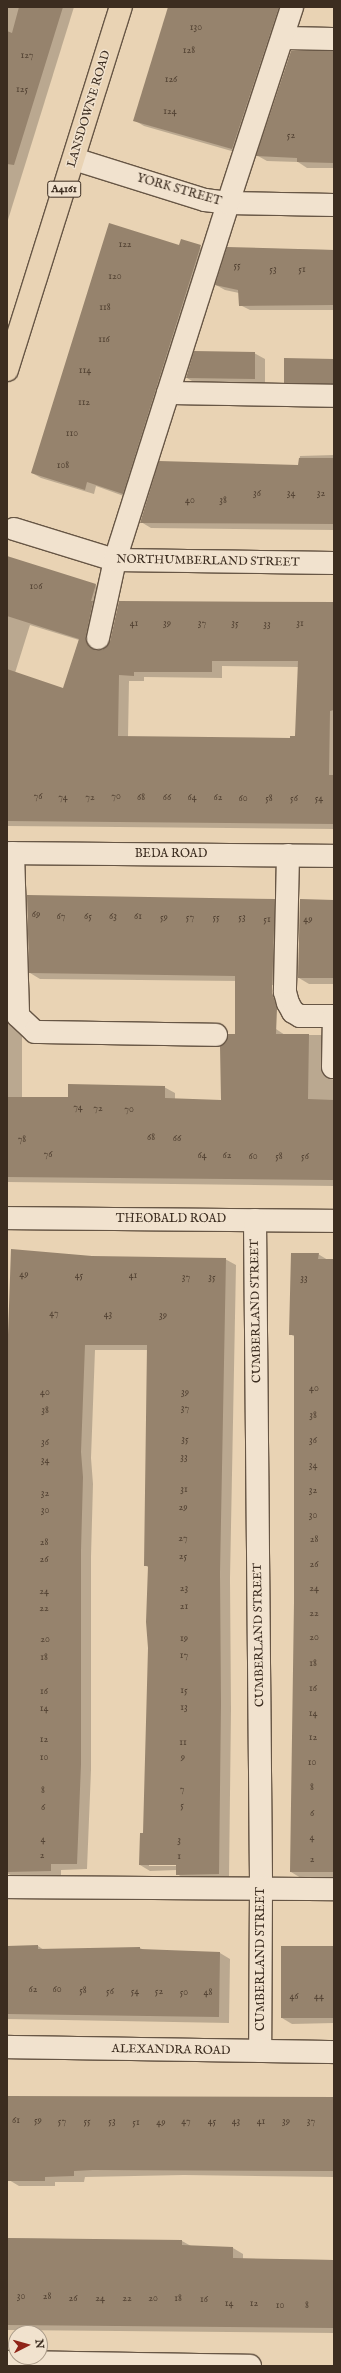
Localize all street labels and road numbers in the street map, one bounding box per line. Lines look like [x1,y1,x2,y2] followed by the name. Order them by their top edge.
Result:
[64,49,114,169] street label: LANSDOWNE ROAD
[135,171,223,209] street label: YORK STREET
[47,180,81,198] road number: A4161
[116,552,300,570] street label: NORTHUMBERLAND STREET
[135,847,207,861] street label: BEDA ROAD
[116,1212,226,1226] street label: THEOBALD ROAD
[248,1239,264,1383] street label: CUMBERLAND STREET
[251,1563,267,1707] street label: CUMBERLAND STREET
[254,1887,268,2031] street label: CUMBERLAND STREET
[112,2042,230,2058] street label: ALEXANDRA ROAD

